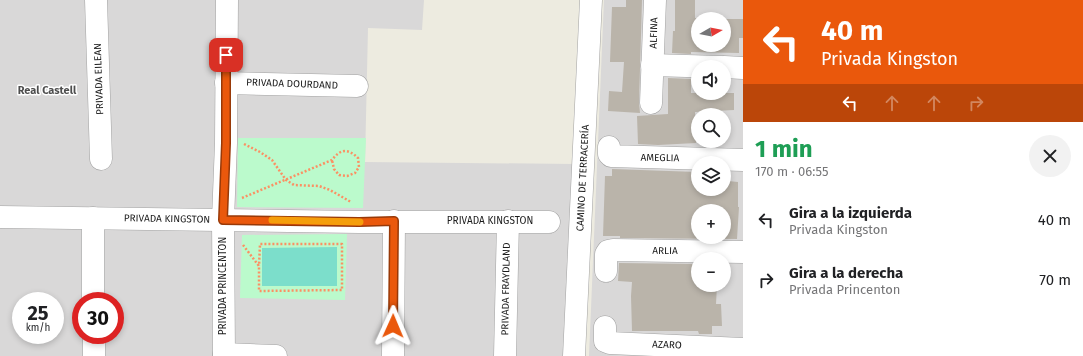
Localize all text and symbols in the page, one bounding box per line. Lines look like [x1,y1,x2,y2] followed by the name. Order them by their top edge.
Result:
[691,12,731,52] north arrow
[691,12,731,292] map controls
[821,14,884,47] text: 40 m
[755,16,807,68] icon: left
[647,17,661,49] street label: ALFINA
[209,38,243,72] pin
[92,43,106,115] street label: PRIVADA EILEAN
[215,44,237,66] icon: arrive
[821,48,958,70] text: Privada Kingston
[691,60,731,100] button: sound
[246,76,338,92] street label: PRIVADA DOURDAND
[18,84,77,97] district label: Real Castell
[839,92,861,114] icon: left
[881,92,903,114] icon: ahead
[923,92,945,114] icon: ahead
[965,92,987,114] icon: right
[691,108,731,148] button: search
[572,124,592,232] street label: CAMINO DE TERRACERÍA
[755,135,813,163] text: 1 min
[1029,135,1071,177] button: close
[641,152,680,164] street label: AMEGLIA
[691,156,731,196] button: layers
[755,164,828,179] text: 170 m · 06:55
[691,204,731,244] button: +
[789,204,912,222] text: Gira a la izquierda
[755,209,777,231] icon: left
[1038,211,1071,229] text: 40 m
[124,212,210,226] street label: PRIVADA KINGSTON
[447,215,533,227] street label: PRIVADA KINGSTON
[789,222,888,237] text: Privada Kingston
[217,237,229,335] street label: PRIVADA PRINCENTON
[499,242,513,336] street label: PRIVADA FRAYDLAND
[652,245,678,257] street label: ARLIA
[691,252,731,292] button: −
[789,264,903,282] text: Gira a la derecha
[755,269,777,291] icon: right
[1039,271,1071,289] text: 70 m
[789,282,901,297] text: Privada Princenton
[72,292,124,344] speed limit sign: 30
[27,301,49,325] text: 25
[372,305,414,347] position arrow
[26,322,50,334] text: km/h
[652,338,682,352] street label: AZARO

